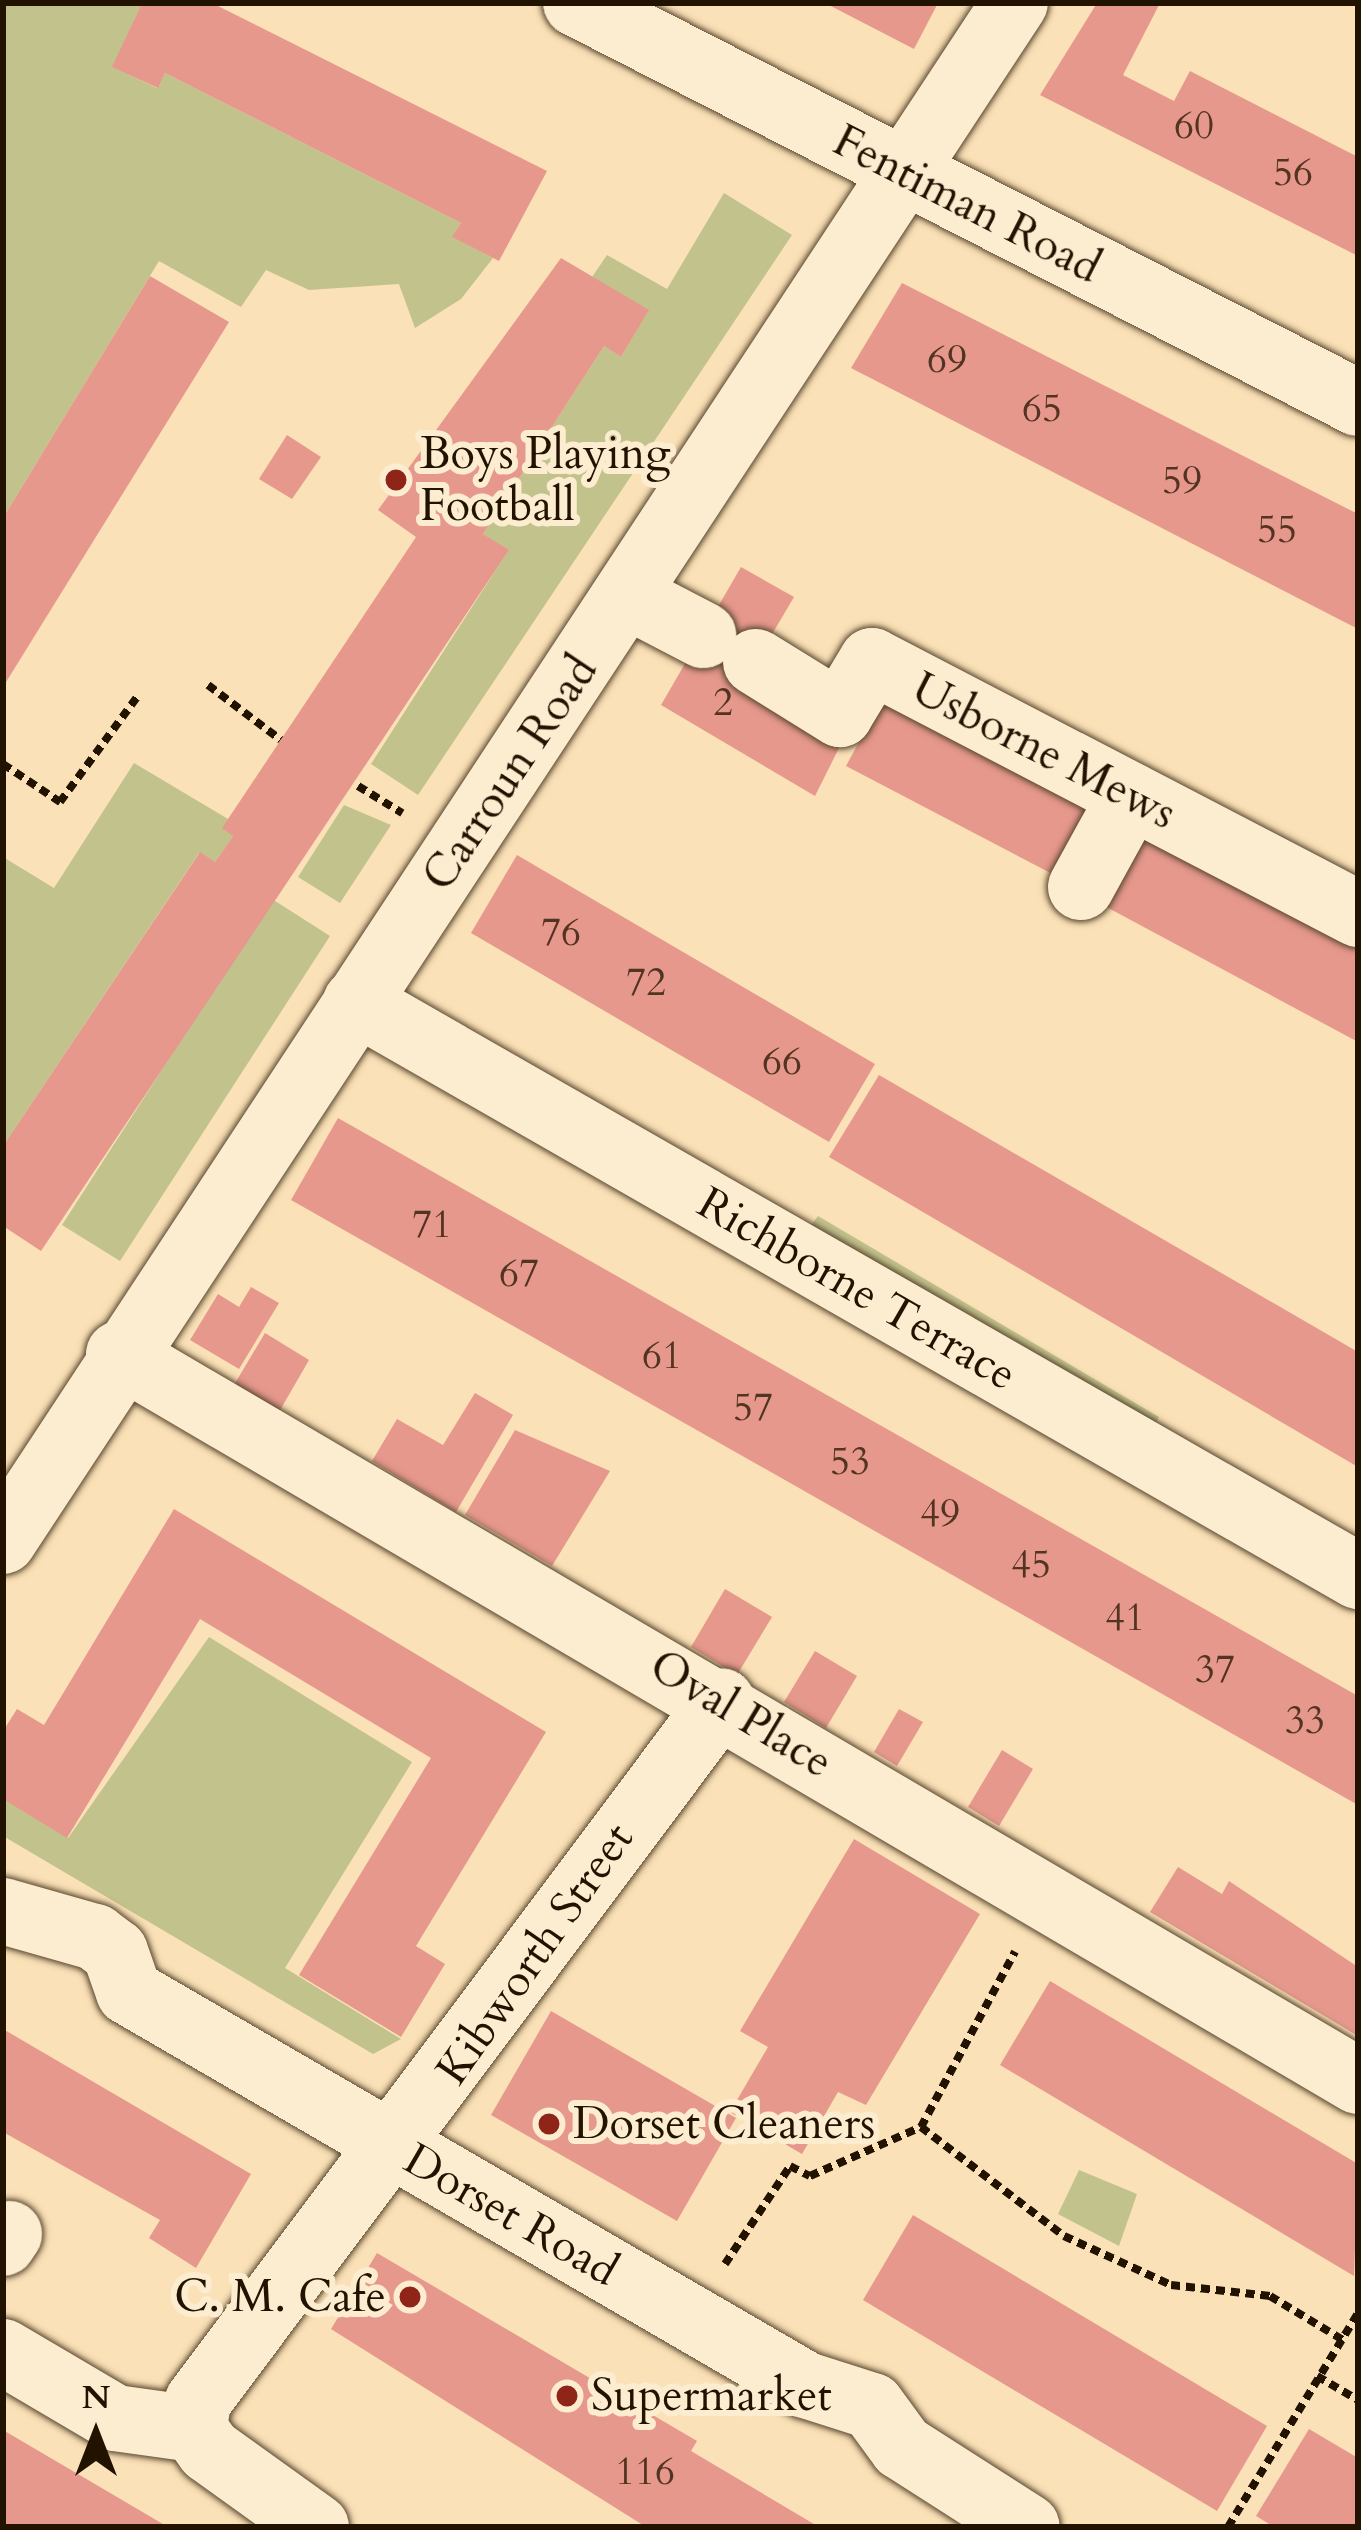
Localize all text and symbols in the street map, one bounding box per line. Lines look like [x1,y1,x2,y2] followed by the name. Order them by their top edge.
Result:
[1174,103,1214,149] house number: 60
[824,114,1110,294] street label: Fentiman Road
[1273,150,1313,196] house number: 56
[927,337,967,383] house number: 69
[1022,386,1062,432] house number: 65
[420,427,671,533] place label: Boys Playing Football
[1162,458,1202,504] house number: 59
[383,467,409,493] marker: Boys Playing Football
[1257,507,1297,553] house number: 55
[411,645,609,901] street label: Carroun Road
[903,661,1185,841] street label: Usborne Mews
[713,680,733,726] house number: 2
[541,910,581,956] house number: 76
[626,960,666,1006] house number: 72
[762,1039,802,1085] house number: 66
[688,1176,1026,1402] street label: Richborne Terrace
[412,1202,452,1248] house number: 71
[499,1251,539,1297] house number: 67
[642,1333,682,1379] house number: 61
[733,1385,773,1431] house number: 57
[830,1439,870,1485] house number: 53
[920,1491,960,1537] house number: 49
[1011,1542,1051,1588] house number: 45
[1105,1595,1145,1641] house number: 41
[640,1639,842,1789] street label: Oval Place
[1195,1647,1235,1693] house number: 37
[1285,1698,1325,1744] house number: 33
[425,1813,645,2095] street label: Kibworth Street
[573,2097,875,2151] place label: Dorset Cleaners
[536,2111,562,2137] marker: Dorset Cleaners
[394,2132,628,2298] street label: Dorset Road
[174,2270,386,2324] place label: C. M. Cafe
[397,2284,423,2310] marker: C. M. Cafe
[591,2369,832,2423] place label: Supermarket
[36,2374,156,2494] north arrow
[82,2375,110,2420] text: N
[554,2383,580,2409] marker: Supermarket
[615,2449,675,2495] house number: 116

